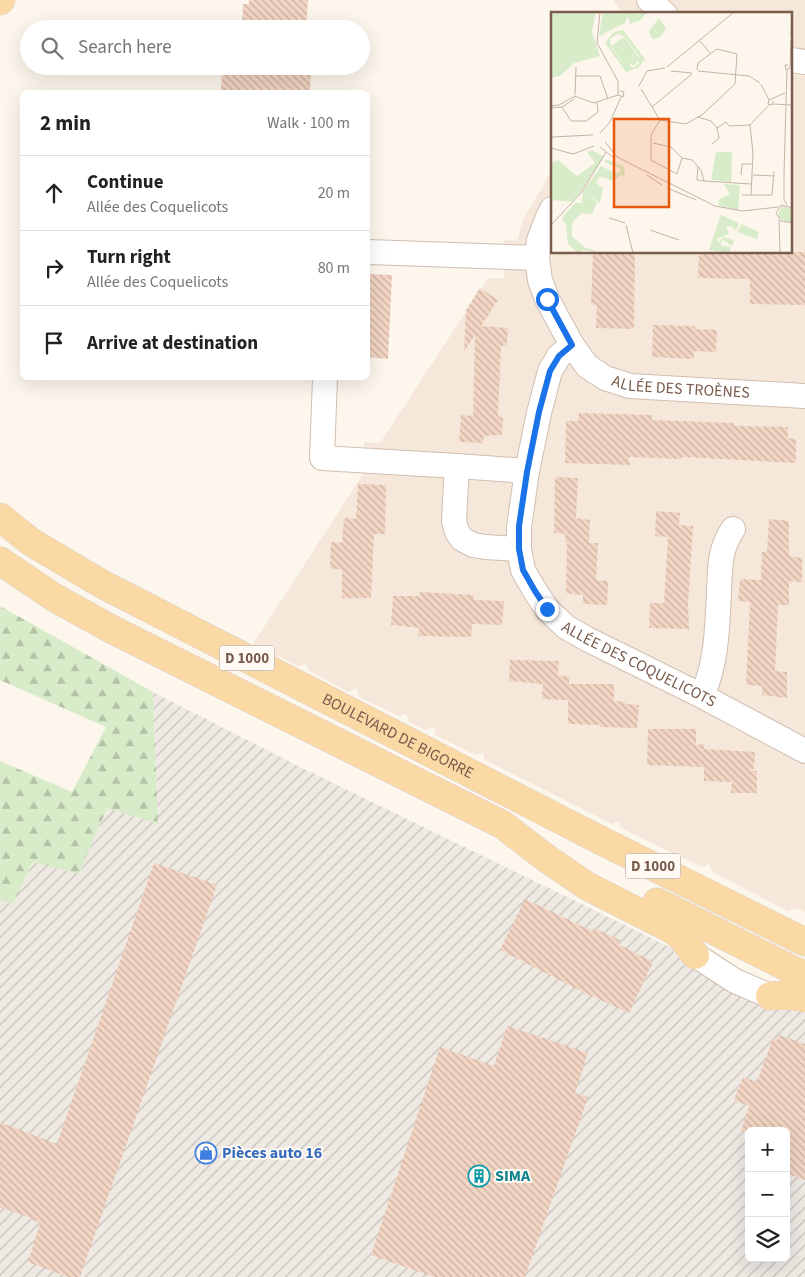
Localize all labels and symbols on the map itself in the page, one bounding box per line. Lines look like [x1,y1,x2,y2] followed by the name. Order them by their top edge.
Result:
[551,12,792,254] inset map
[536,288,559,311] route start
[609,370,750,404] street label: ALLÉE DES TROÈNES
[536,598,559,621] route end
[558,616,720,713] street label: ALLÉE DES COQUELICOTS
[220,646,274,670] road number: D 1000
[318,688,478,784] street label: BOULEVARD DE BIGORRE
[626,854,680,878] road number: D 1000
[194,1141,218,1165] shop icon: Pièces auto 16
[222,1142,322,1164] place label: Pièces auto 16
[467,1164,491,1188] building icon: SIMA
[495,1165,531,1187] place label: SIMA

